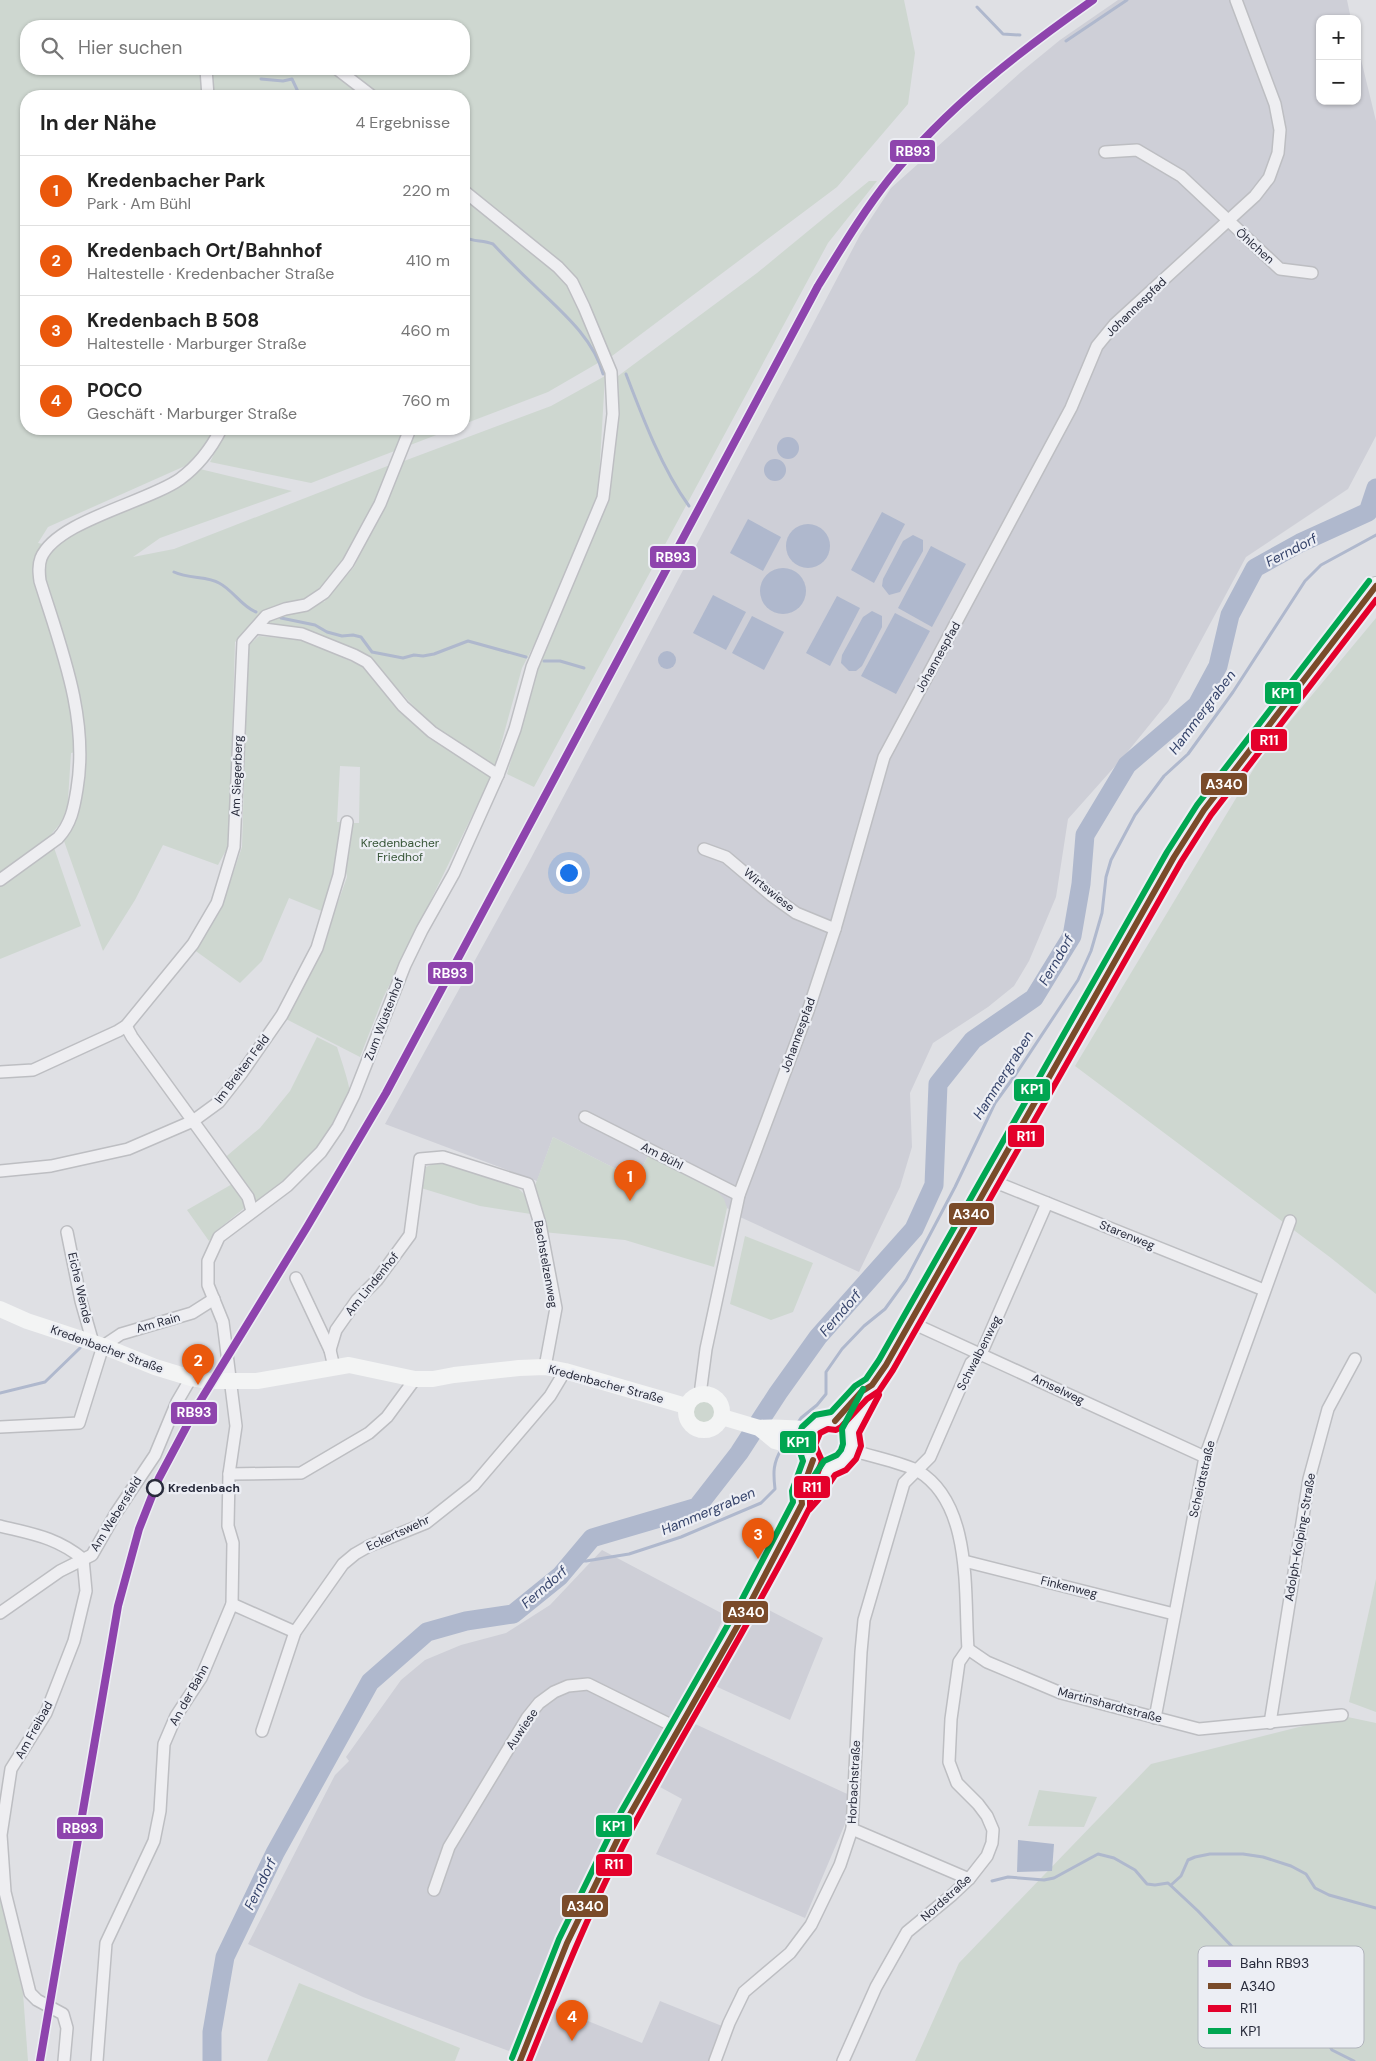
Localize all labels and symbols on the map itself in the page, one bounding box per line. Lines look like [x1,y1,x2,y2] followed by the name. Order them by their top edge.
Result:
[889,139,936,163] line badge: RB93
[896,142,930,160] text: RB93
[1232,225,1278,268] street label: Öhlchen
[1102,274,1170,340] street label: Johannespfad
[1262,529,1321,571] water label: Ferndorf
[649,545,697,569] line badge: RB93
[656,548,690,566] text: RB93
[912,619,964,695] street label: Johannespfad
[1165,666,1239,758] water label: Hammergraben
[1264,681,1302,705] line badge: KP1
[1272,684,1294,702] text: KP1
[1250,728,1288,752] line badge: R11
[1259,731,1279,749] text: R11
[228,735,246,817] street label: Am Siegerberg
[1200,772,1248,796] line badge: A340
[1205,775,1243,793] text: A340
[361,835,440,865] park label: Kredenbacher Friedhof
[556,860,582,886] your location
[740,865,798,916] street label: Wirtswiese
[1034,930,1078,988] water label: Ferndorf
[427,961,474,985] line badge: RB93
[433,964,467,982] text: RB93
[361,975,407,1063] street label: Zum Wüstenhof
[777,995,819,1075] street label: Johannespfad
[969,1028,1037,1122] water label: Hammergraben
[211,1031,273,1107] street label: Im Breiten Feld
[1013,1078,1051,1102] line badge: KP1
[1021,1080,1043,1098] text: KP1
[1007,1124,1045,1148] line badge: R11
[1016,1127,1036,1145] text: R11
[638,1139,686,1173] street label: Am Bühl
[614,1160,646,1201] pin: 1
[948,1202,995,1226] line badge: A340
[952,1205,990,1223] text: A340
[1097,1217,1157,1253] street label: Starenweg
[530,1219,562,1309] street label: Bachstelzenweg
[341,1249,403,1319] street label: Am Lindenhof
[64,1251,96,1325] street label: Eiche Wende
[815,1285,866,1340] water label: Ferndorf
[134,1309,182,1337] street label: Am Rain
[953,1312,1005,1393] street label: Schwalbenweg
[48,1321,166,1377] street label: Kredenbacher Straße
[182,1344,214,1385] pin: 2
[547,1361,666,1407] street label: Kredenbacher Straße
[1029,1370,1087,1408] street label: Amselweg
[170,1401,218,1425] line badge: RB93
[177,1403,211,1421] text: RB93
[779,1430,817,1454] line badge: KP1
[787,1433,809,1451] text: KP1
[1185,1439,1219,1519] street label: Scheidtstraße
[1281,1471,1319,1602] street label: Adolph-Kolping-Straße
[87,1474,145,1554] street label: Am Webersfeld
[793,1475,831,1499] line badge: R11
[802,1478,822,1496] text: R11
[146,1479,164,1497] marker: Kredenbach
[168,1480,240,1496] place label: Kredenbach
[658,1483,758,1539] water label: Hammergraben
[364,1511,433,1555] street label: Eckertswehr
[742,1518,774,1559] pin: 3
[517,1561,572,1612] water label: Ferndorf
[1039,1572,1099,1602] street label: Finkenweg
[722,1600,769,1624] line badge: A340
[727,1603,765,1621] text: A340
[166,1661,212,1728] street label: An der Bahn
[1056,1683,1164,1727] street label: Martinshardtstraße
[12,1698,56,1762] street label: Am Freibad
[502,1705,542,1753] street label: Auwiese
[844,1740,864,1824] street label: Horbachstraße
[595,1814,633,1838] line badge: KP1
[56,1816,104,1840] line badge: RB93
[603,1817,625,1835] text: KP1
[63,1819,97,1837] text: RB93
[595,1853,633,1877] line badge: R11
[240,1854,281,1913] water label: Ferndorf
[604,1855,624,1873] text: R11
[917,1871,975,1925] street label: Nordstraße
[561,1894,609,1918] line badge: A340
[566,1897,604,1915] text: A340
[1198,1946,1364,2048] legend
[1240,1954,1309,1972] text: Bahn RB93
[1240,1977,1275,1995] text: A340
[1240,1999,1257,2017] text: R11
[556,2000,588,2041] pin: 4
[1240,2022,1261,2040] text: KP1

